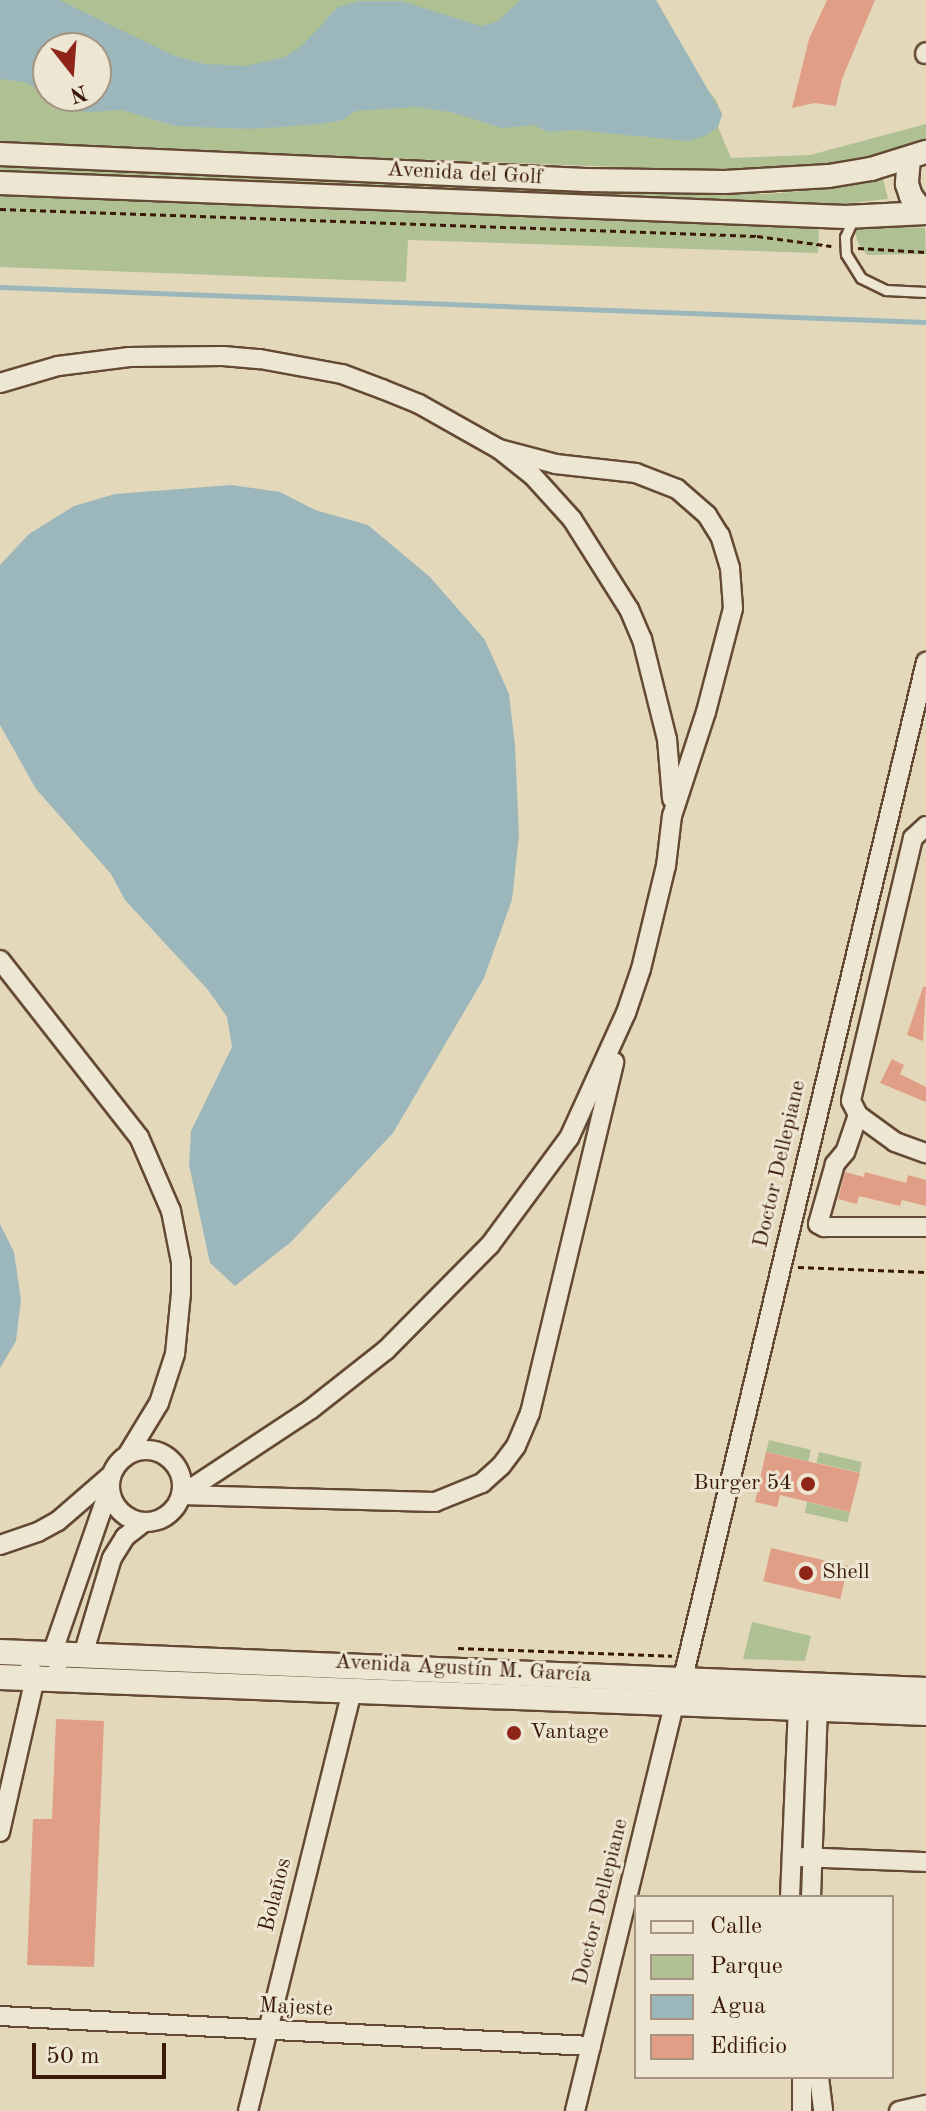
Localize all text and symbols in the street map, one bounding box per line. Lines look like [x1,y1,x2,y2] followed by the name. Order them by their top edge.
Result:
[32,32,112,112] north arrow
[67,80,90,106] text: N
[386,157,544,191] street label: Avenida del Golf
[748,1078,812,1250] street label: Doctor Dellepiane
[693,1471,792,1497] place label: Burger 54
[799,1475,817,1493] marker: Burger 54
[822,1560,870,1586] place label: Shell
[797,1564,815,1582] marker: Shell
[334,1649,592,1689] street label: Avenida Agustín M. García
[530,1720,609,1746] place label: Vantage
[505,1724,523,1742] marker: Vantage
[568,1816,634,1988] street label: Doctor Dellepiane
[254,1855,298,1935] street label: Bolaños
[634,1895,894,2079] legend
[710,1915,762,1939] text: Calle
[710,1955,783,1979] text: Parque
[258,1993,334,2023] street label: Majeste
[710,1995,766,2019] text: Agua
[36,2027,170,2077] scale bar
[710,2035,787,2059] text: Edificio
[46,2045,100,2069] text: 50 m

